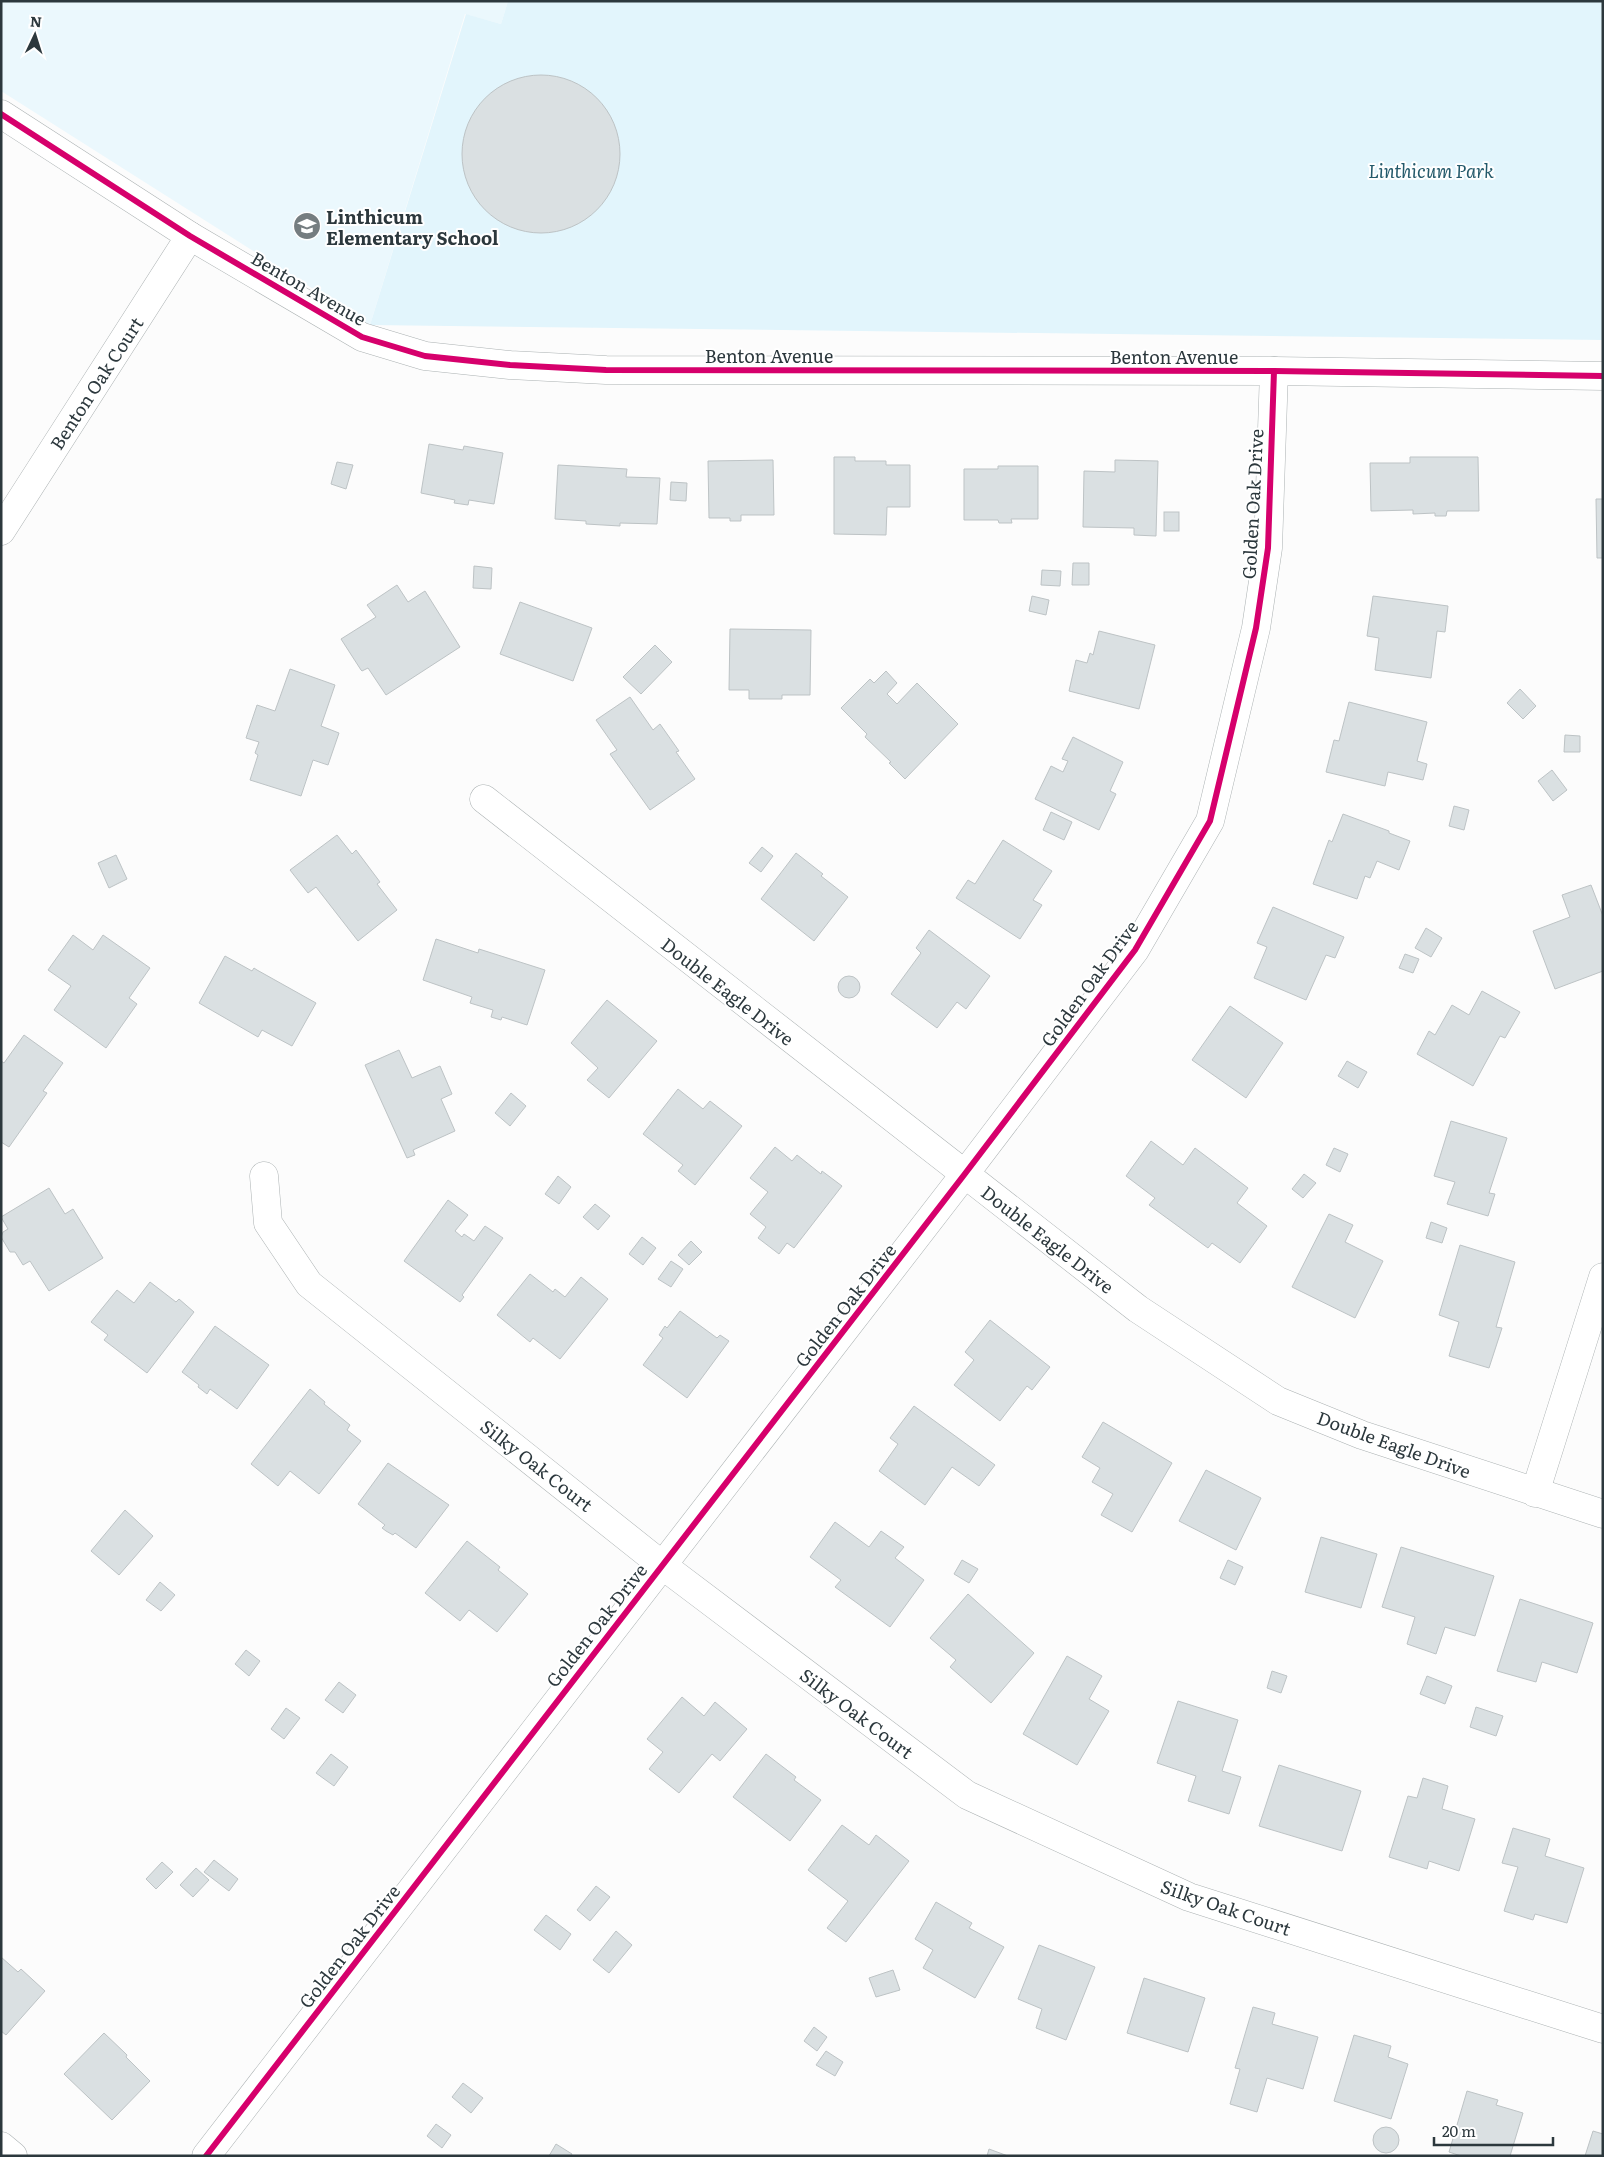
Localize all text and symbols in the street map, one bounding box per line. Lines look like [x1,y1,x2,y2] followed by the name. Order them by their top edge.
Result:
[10,10,60,60] north arrow
[29,11,43,31] text: N
[1368,157,1494,184] park label: Linthicum Park
[326,203,499,251] place label: Linthicum Elementary School
[292,211,322,241] school or university icon: Linthicum Elementary School
[247,244,371,332] street label: Benton Avenue
[43,311,150,455] street label: Benton Oak Court
[705,342,833,369] street label: Benton Avenue
[1110,343,1238,370] street label: Benton Avenue
[1235,428,1269,580] street label: Golden Oak Drive
[1034,914,1144,1052] street label: Golden Oak Drive
[656,931,800,1051] street label: Double Eagle Drive
[976,1179,1120,1299] street label: Double Eagle Drive
[788,1237,902,1373] street label: Golden Oak Drive
[1313,1404,1475,1484] street label: Double Eagle Drive
[475,1413,599,1518] street label: Silky Oak Court
[539,1557,653,1693] street label: Golden Oak Drive
[795,1661,920,1765] street label: Silky Oak Court
[1157,1872,1295,1942] street label: Silky Oak Court
[292,1878,406,2014] street label: Golden Oak Drive
[1434,2114,1553,2146] scale bar
[1442,2119,1476,2142] text: 20 m

